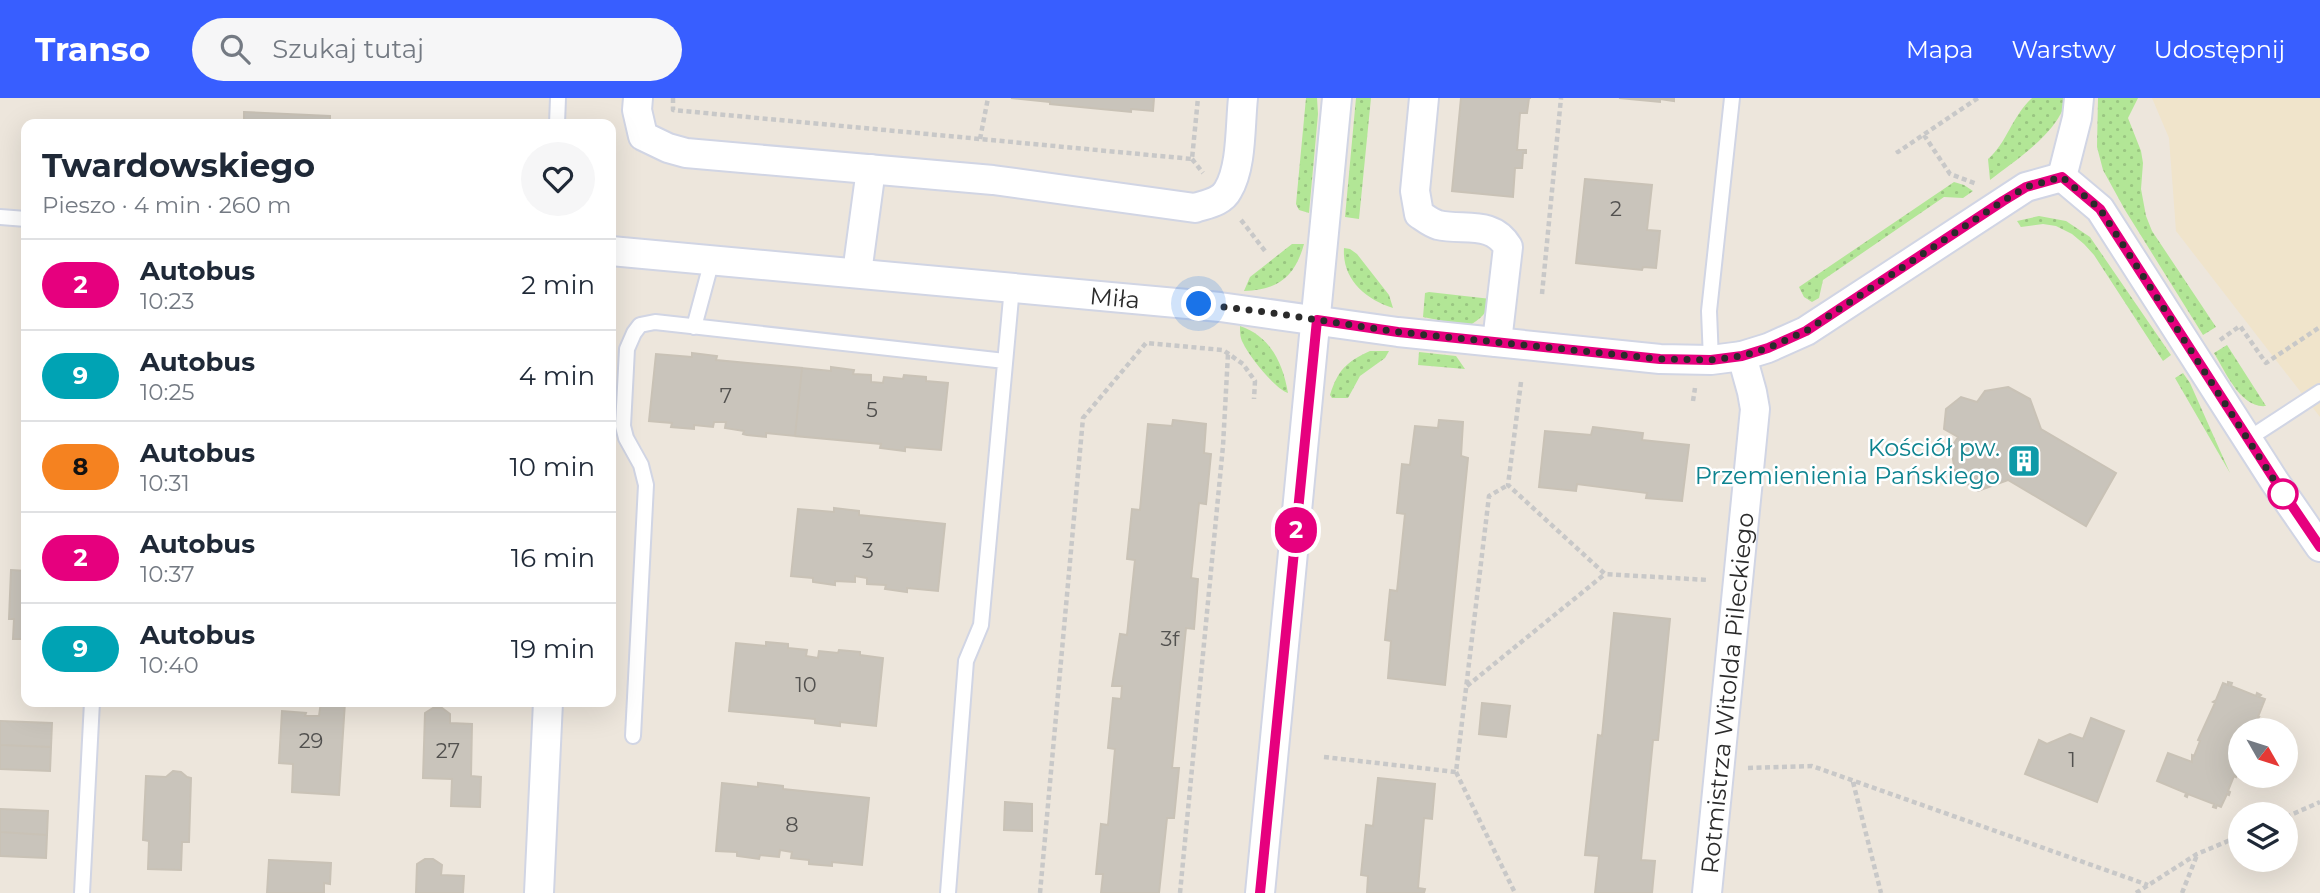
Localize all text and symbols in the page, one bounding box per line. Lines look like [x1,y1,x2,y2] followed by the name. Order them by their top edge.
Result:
[192,18,682,81] search box
[35,29,150,69] text: Transo
[216,30,254,68] icon: search
[272,33,424,65] text: Szukaj tutaj
[1906,35,1973,64] text: Mapa
[2011,35,2116,64] text: Warstwy
[2154,35,2285,64] text: Udostępnij
[521,142,595,216] button: heart
[42,145,315,185] text: Twardowskiego
[42,191,292,219] text: Pieszo · 4 min · 260 m
[1610,196,1622,221] house number: 2
[140,255,255,287] text: Autobus
[521,269,595,301] text: 2 min
[73,270,88,299] text: 2
[1089,281,1141,314] street label: Miła
[1181,286,1216,321] your location
[140,287,194,315] text: 10:23
[140,346,255,378] text: Autobus
[519,360,595,392] text: 4 min
[73,361,88,390] text: 9
[140,378,195,406] text: 10:25
[720,383,732,408] house number: 7
[866,397,878,422] house number: 5
[1695,433,2000,490] place label: Kościół pw. Przemienienia Pańskiego
[140,437,255,469] text: Autobus
[2005,442,2043,480] building icon: Kościół pw. Przemienienia Pańskiego
[509,451,595,483] text: 10 min
[73,452,88,481] text: 8
[140,469,190,497] text: 10:31
[2268,479,2298,509] unlabelled marker
[1273,507,1319,553] line badge: 2
[1695,511,1759,875] street label: Rotmistrza Witolda Pileckiego
[1289,515,1303,544] text: 2
[140,528,255,560] text: Autobus
[862,538,874,563] house number: 3
[511,542,595,574] text: 16 min
[73,543,88,572] text: 2
[140,560,195,588] text: 10:37
[140,619,255,651] text: Autobus
[1161,626,1180,651] house number: 3f
[511,633,595,665] text: 19 min
[73,634,88,663] text: 9
[140,651,199,679] text: 10:40
[795,672,817,697] house number: 10
[2228,718,2298,788] north arrow
[2228,718,2298,872] map controls
[299,728,323,753] house number: 29
[436,738,460,763] house number: 27
[2068,747,2076,772] house number: 1
[2228,802,2298,872] button: layers
[785,812,799,837] house number: 8

